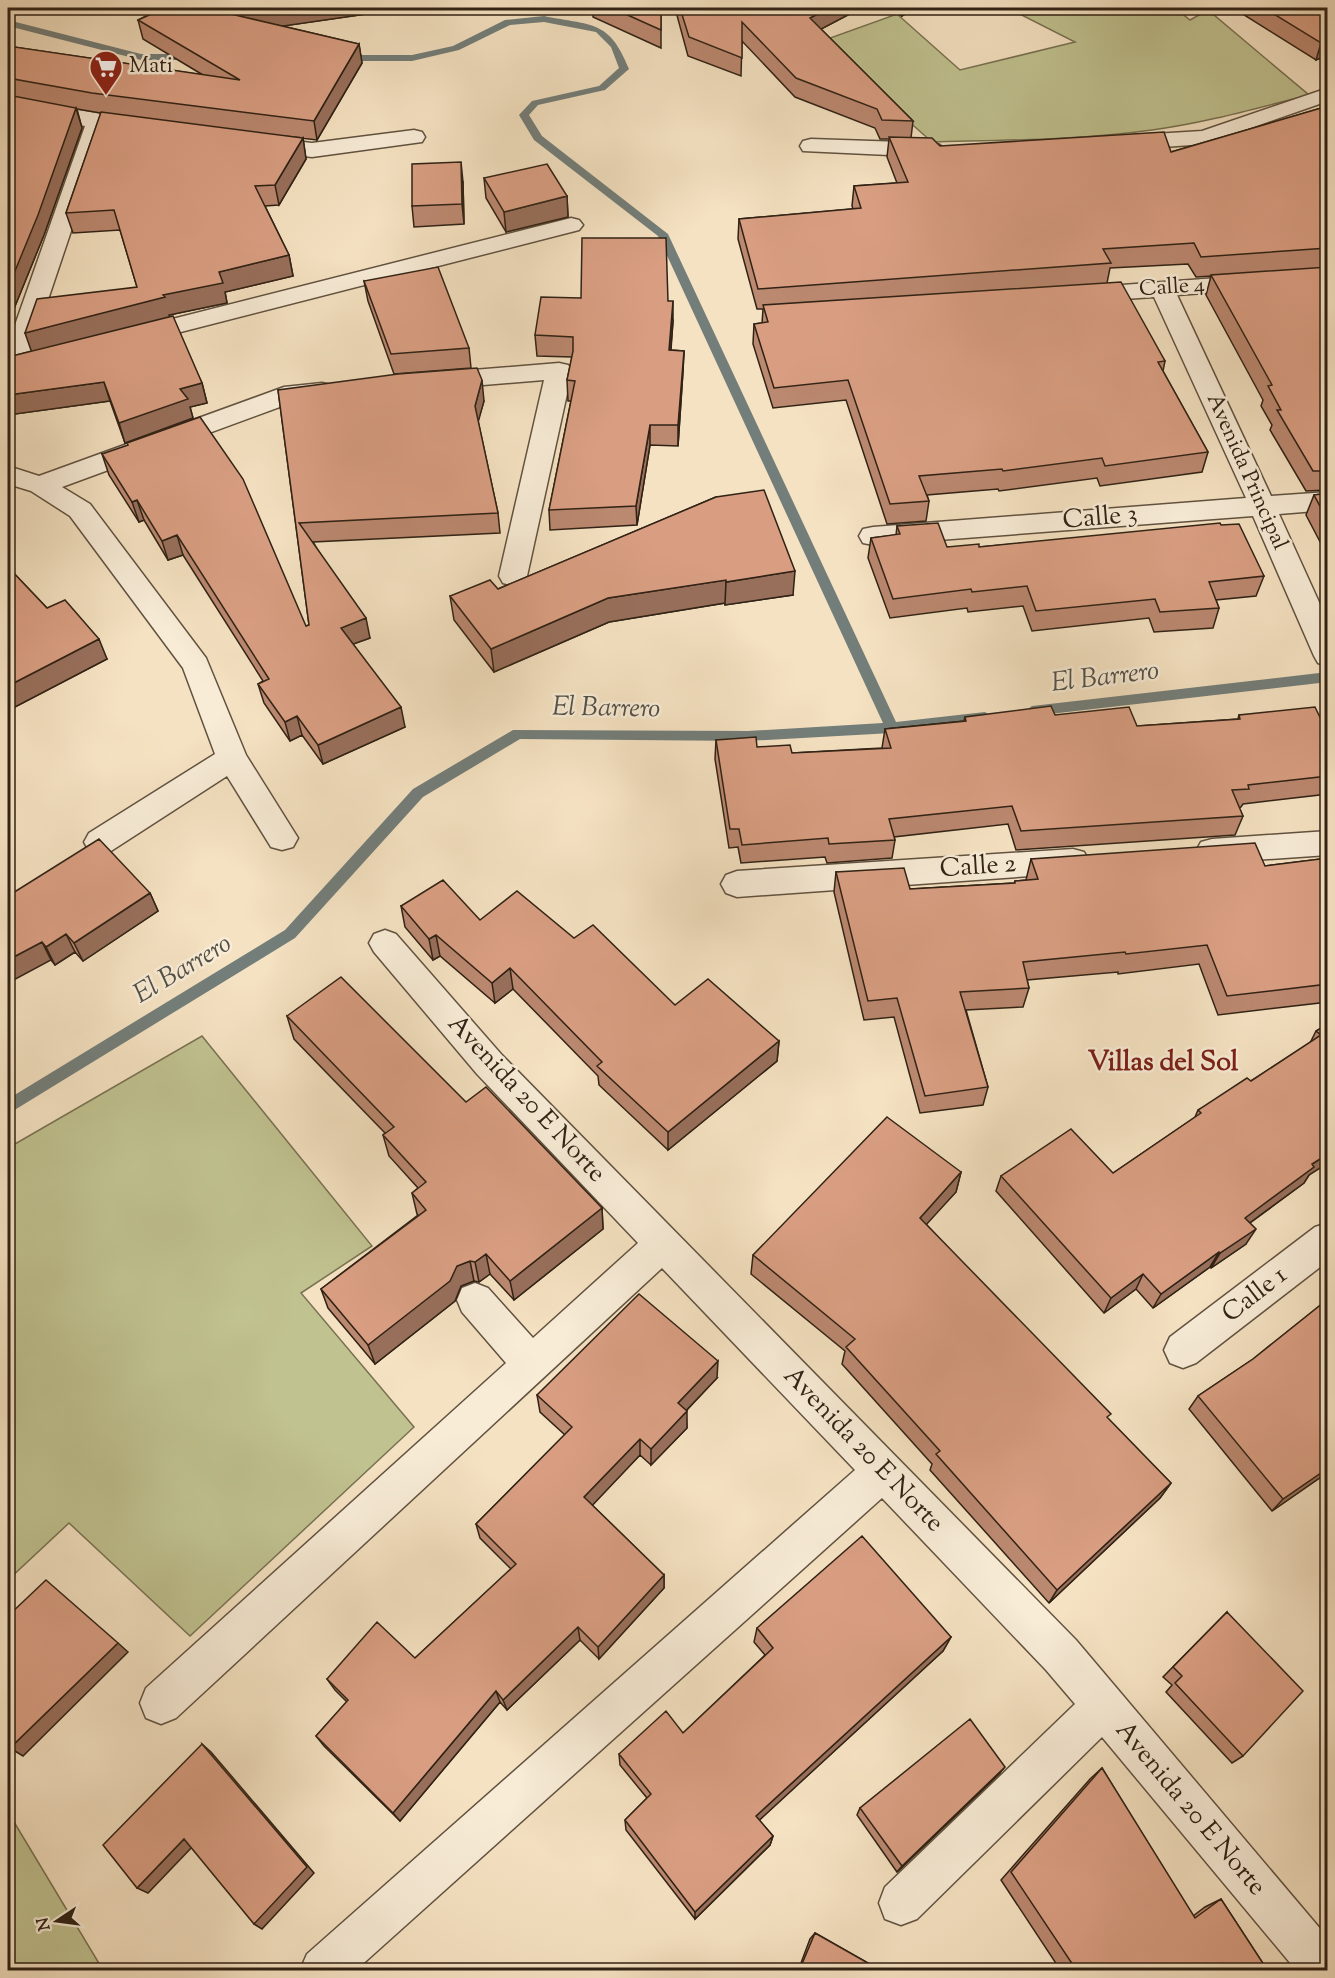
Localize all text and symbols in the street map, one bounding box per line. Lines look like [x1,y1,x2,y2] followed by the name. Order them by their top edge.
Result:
[88,49,124,96] supermarket icon: Mati
[129,51,173,83] place label: Mati
[1138,270,1206,306] street label: Calle 4
[1197,389,1295,555] street label: Avenida Principal
[1061,496,1139,540] street label: Calle 3
[1049,652,1161,704] water label: El Barrero
[551,689,661,729] water label: El Barrero
[938,846,1018,888] street label: Calle 2
[126,925,240,1015] water label: El Barrero
[438,1007,614,1191] street label: Avenida 20 E Norte
[1088,1044,1239,1083] district label: Villas del Sol
[1215,1258,1295,1332] street label: Calle 1
[774,1359,952,1541] street label: Avenida 20 E Norte
[1106,1714,1274,1904] street label: Avenida 20 E Norte
[27,1891,87,1951] north arrow
[32,1915,57,1933] text: N

